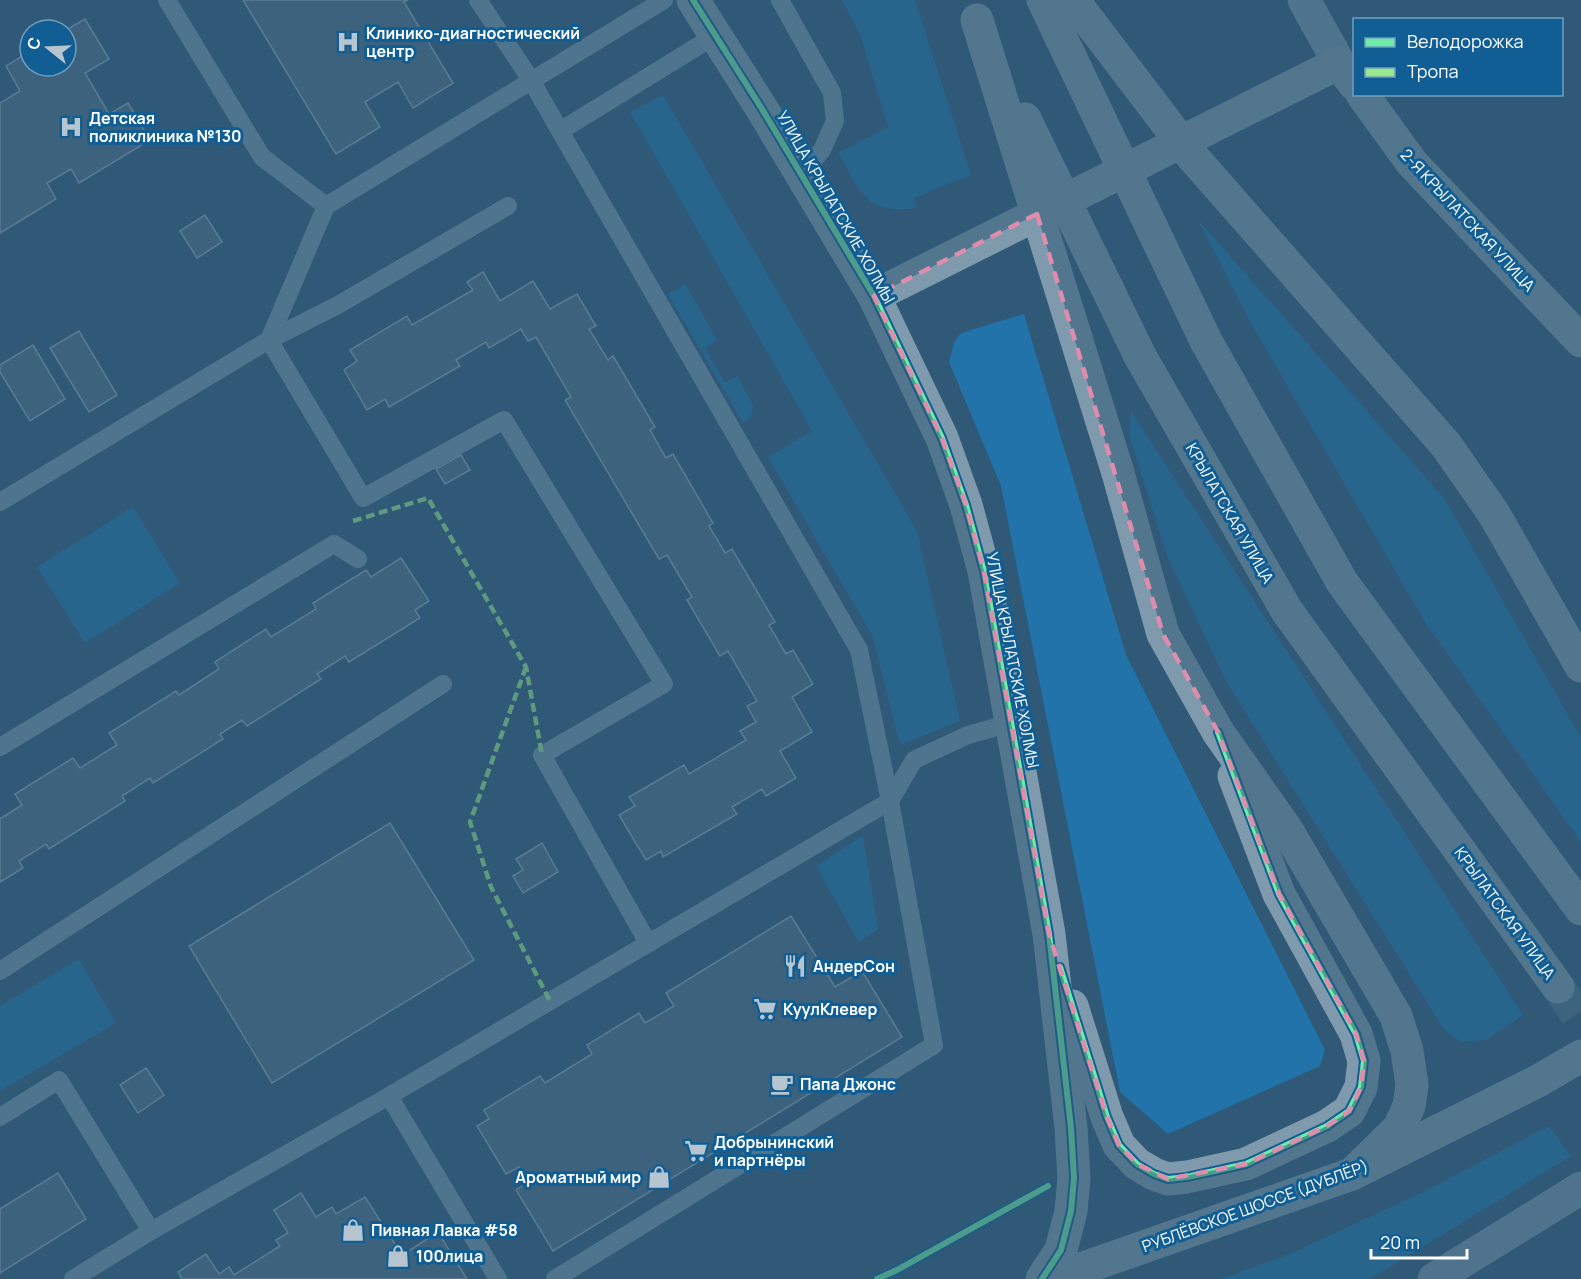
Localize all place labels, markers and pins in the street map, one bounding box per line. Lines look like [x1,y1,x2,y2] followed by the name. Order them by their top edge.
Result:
[366,22,580,62] place label: Клинико-диагностический центр
[335,29,361,55] hospital icon: Клинико-диагностический центр
[89,107,242,147] place label: Детская поликлиника №130
[58,114,84,140] hospital icon: Детская поликлиника №130
[782,953,808,979] restaurant icon: АндерСон
[813,955,895,977] place label: АндерСон
[752,996,778,1022] supermarket icon: КуулКлевер
[783,998,877,1020] place label: КуулКлевер
[769,1071,795,1097] cafe icon: Папа Джонс
[800,1073,896,1095] place label: Папа Джонс
[714,1131,834,1171] place label: Добрынинский и партнёры
[683,1138,709,1164] supermarket icon: Добрынинский и партнёры
[646,1164,672,1190] shop icon: Ароматный мир
[515,1166,641,1188] place label: Ароматный мир
[340,1217,366,1243] shop icon: Пивная Лавка #58
[371,1219,518,1241] place label: Пивная Лавка #58
[385,1243,411,1269] shop icon: 100лица
[416,1245,483,1267] place label: 100лица

